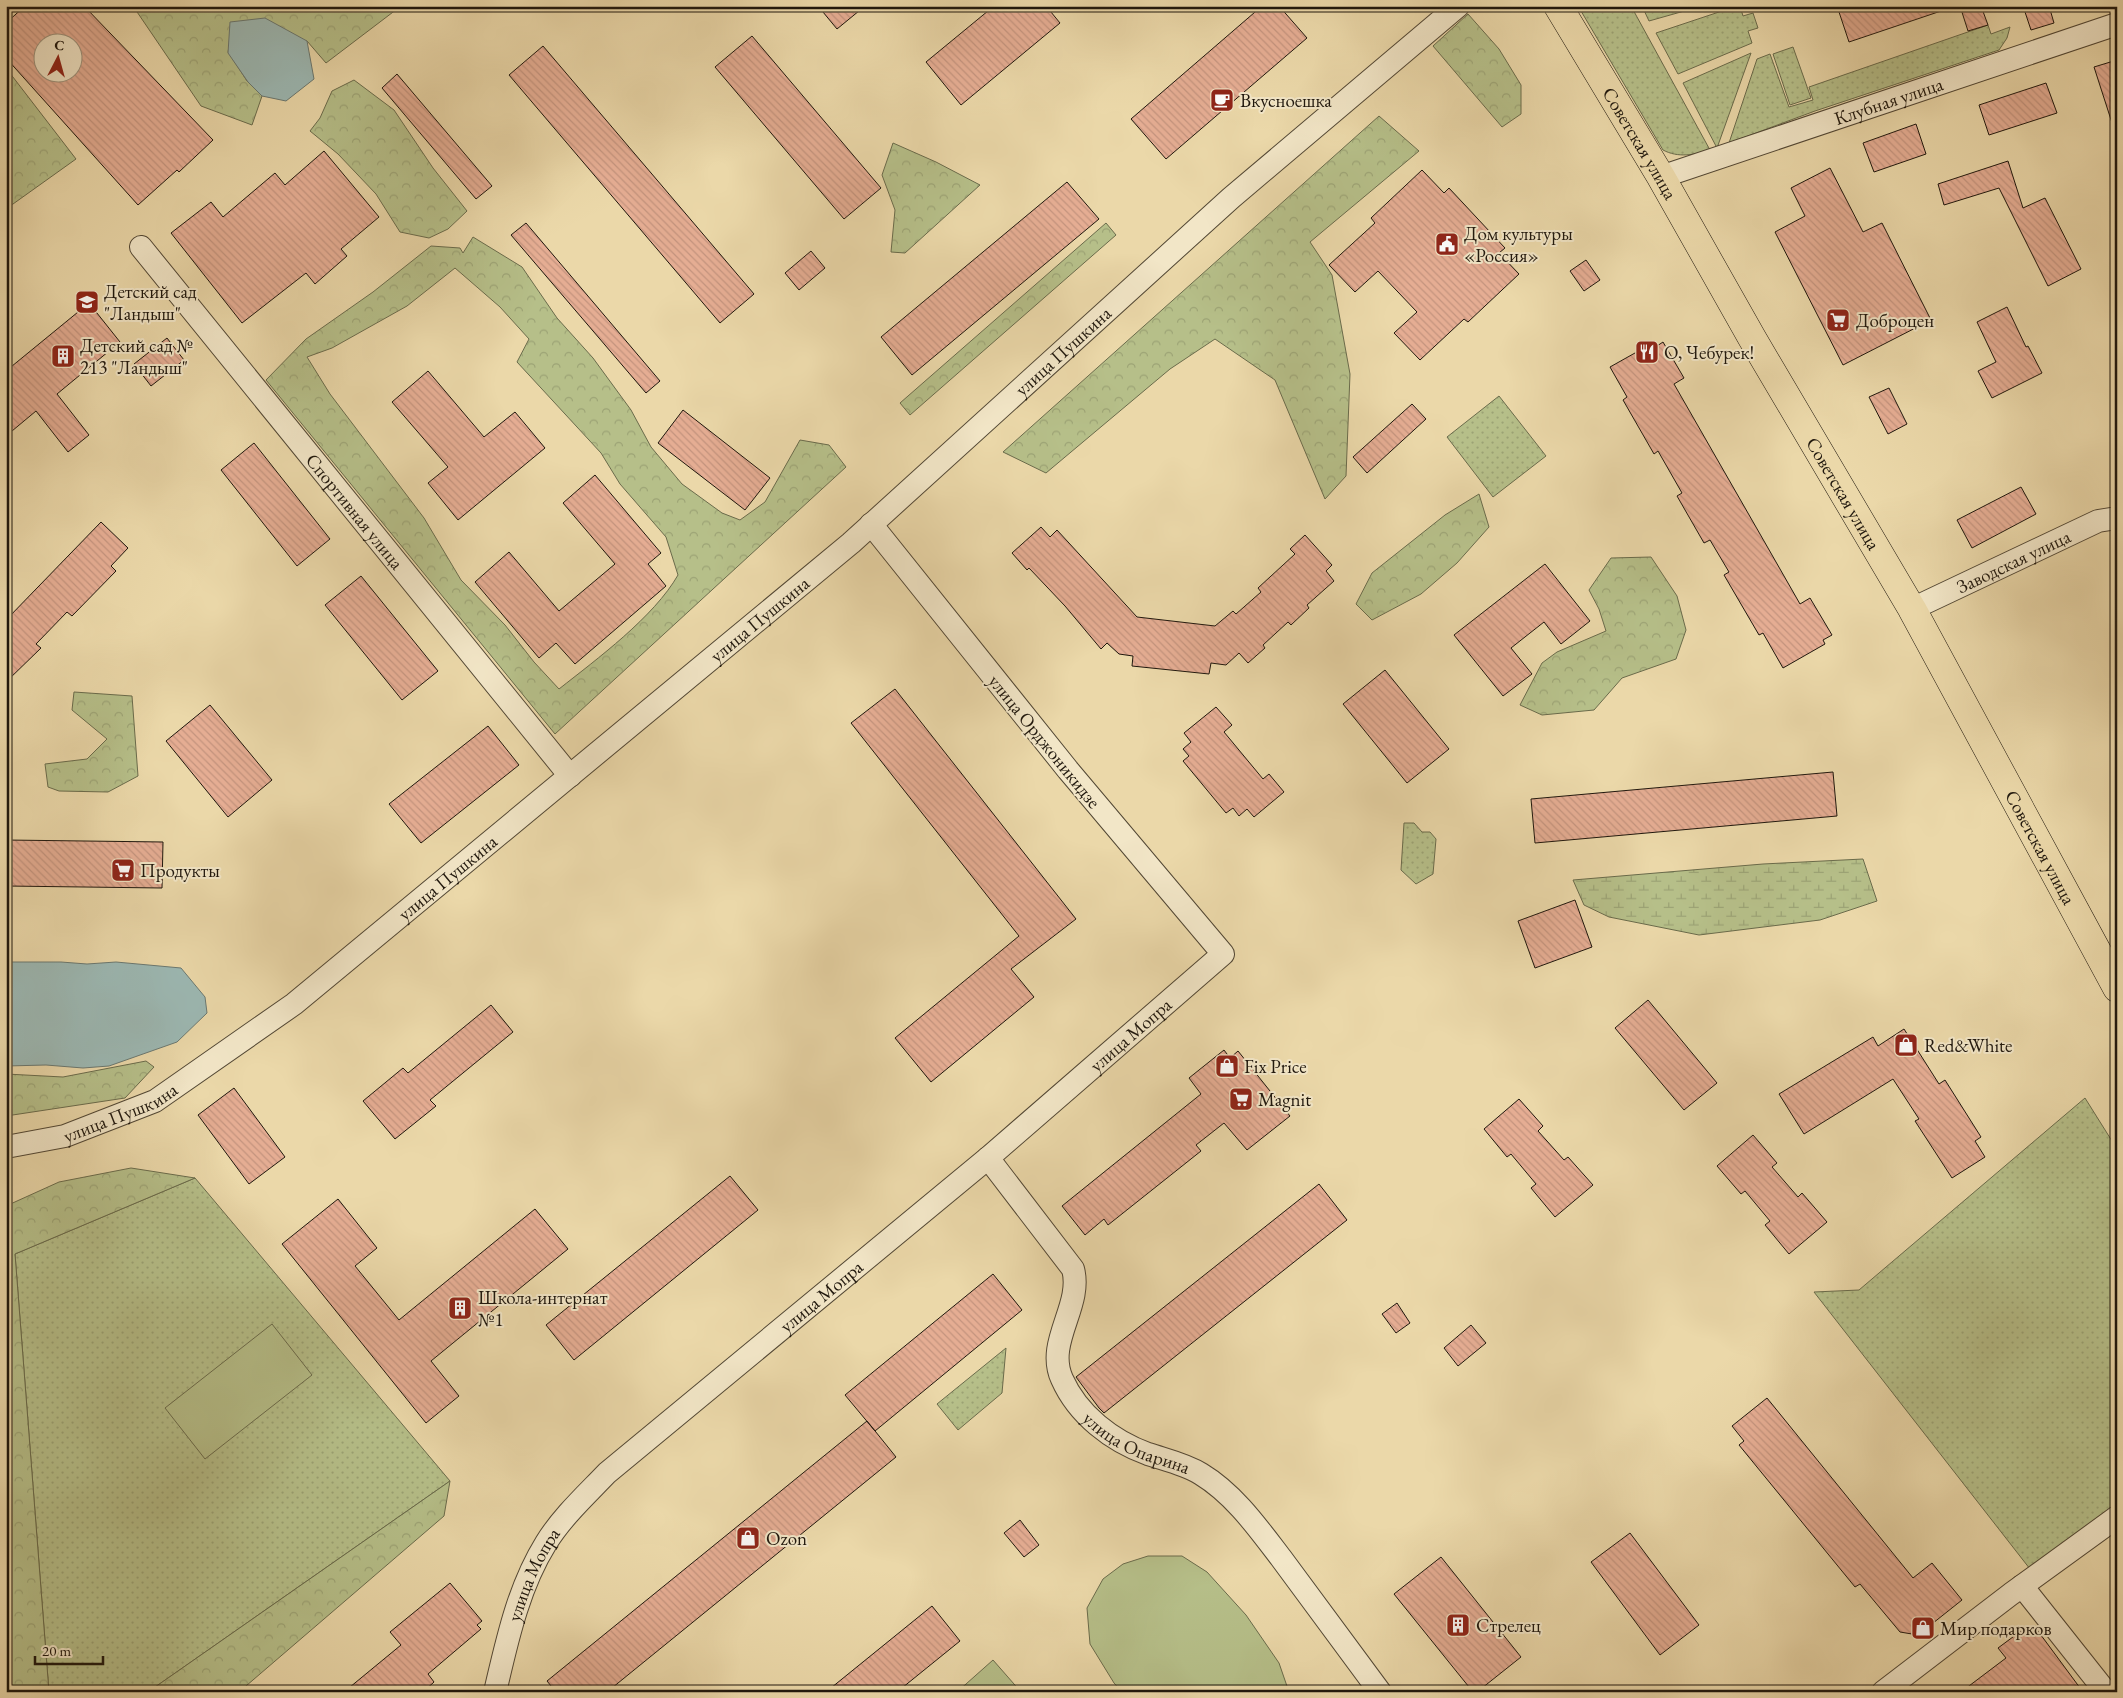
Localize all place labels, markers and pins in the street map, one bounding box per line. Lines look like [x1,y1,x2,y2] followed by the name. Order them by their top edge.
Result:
[1209,87,1235,113] cafe icon: Вкусноешка
[1240,88,1332,113] place label: Вкусноешка
[1464,221,1573,268] place label: Дом культуры «Россия»
[1434,231,1460,257] public building icon: Дом культуры «Россия»
[104,279,197,326] place label: Детский сад "Ландыш"
[74,289,100,315] school or university icon: Детский сад "Ландыш"
[1825,307,1851,333] supermarket icon: Доброцен
[1856,308,1934,333] place label: Доброцен
[80,333,193,380] place label: Детский сад № 213 "Ландыш"
[1634,339,1660,365] restaurant icon: О, Чебурек!
[1664,340,1754,365] place label: О, Чебурек!
[50,343,76,369] building icon: Детский сад № 213 "Ландыш"
[110,857,136,883] supermarket icon: Продукты
[140,858,220,883] place label: Продукты
[1893,1032,1919,1058] shop icon: Red&White
[1924,1033,2012,1058] place label: Red&White
[1214,1053,1240,1079] shop icon: Fix Price
[1244,1054,1307,1079] place label: Fix Price
[1228,1086,1254,1112] supermarket icon: Magnit
[1258,1087,1311,1112] place label: Magnit
[478,1285,608,1332] place label: Школа-интернат №1
[447,1295,473,1321] building icon: Школа-интернат №1
[735,1525,761,1551] shop icon: Ozon
[766,1526,807,1551] place label: Ozon
[1445,1612,1471,1638] building icon: Стрелец
[1476,1613,1541,1638] place label: Стрелец
[1910,1615,1936,1641] shop icon: Мир подарков
[1940,1616,2052,1641] place label: Мир подарков

